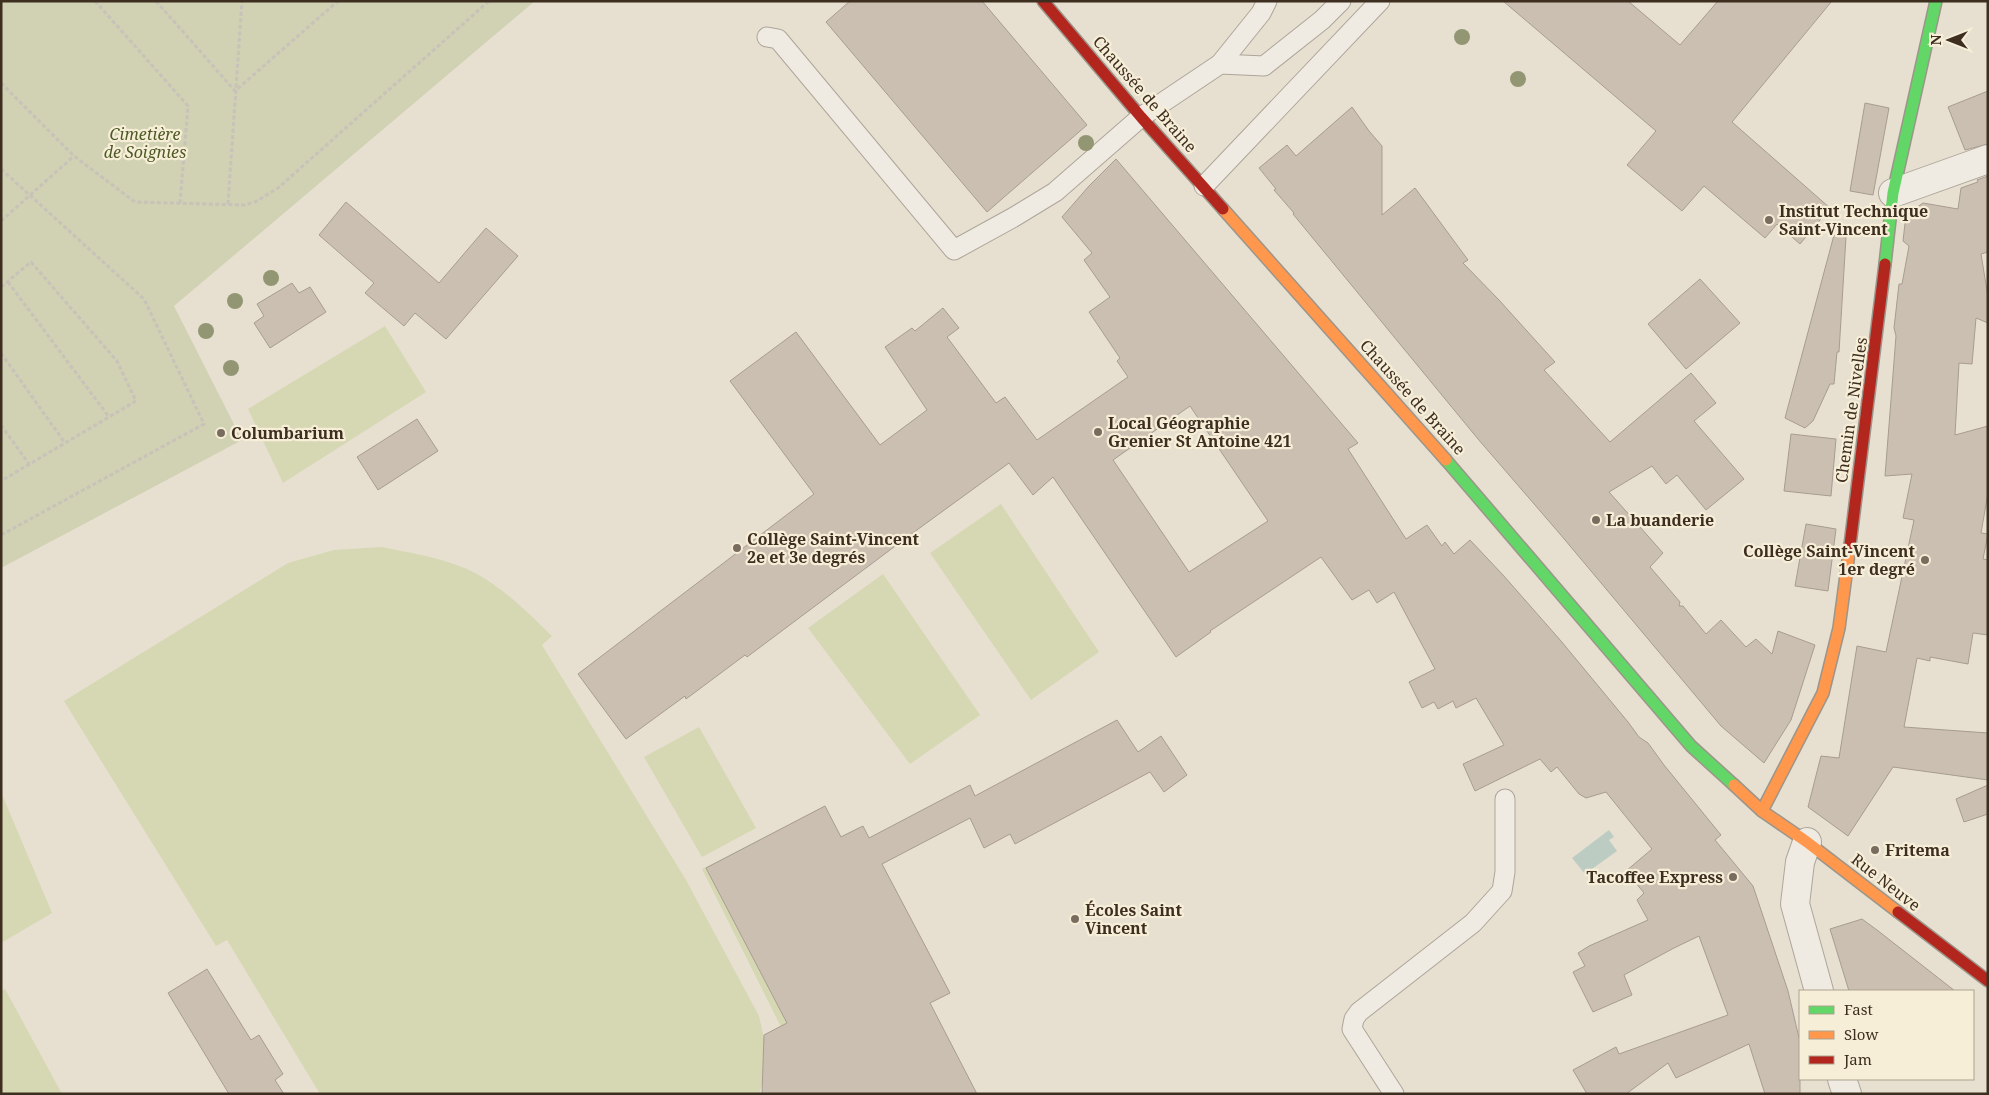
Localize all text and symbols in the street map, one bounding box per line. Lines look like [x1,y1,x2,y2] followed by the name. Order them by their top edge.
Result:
[1924,15,1974,65] north arrow
[1088,31,1202,157] street label: Chaussée de Braine
[1926,34,1945,46] text: N
[104,123,186,163] park label: Cimetière de Soignies
[1779,200,1928,240] place label: Institut Technique Saint-Vincent
[1763,214,1775,226] marker: Institut Technique Saint-Vincent
[1355,335,1471,459] street label: Chaussée de Braine
[1830,336,1872,484] street label: Chemin de Nivelles
[1108,412,1292,452] place label: Local Géographie Grenier St Antoine 421
[231,422,344,444] place label: Columbarium
[1092,426,1104,438] marker: Local Géographie Grenier St Antoine 421
[215,427,227,439] marker: Columbarium
[1606,509,1714,531] place label: La buanderie
[1590,514,1602,526] marker: La buanderie
[747,528,920,568] place label: Collège Saint-Vincent 2e et 3e degrés
[1743,540,1916,580] place label: Collège Saint-Vincent 1er degré
[731,542,743,554] marker: Collège Saint-Vincent 2e et 3e degrés
[1919,554,1931,566] marker: Collège Saint-Vincent 1er degré
[1885,839,1950,861] place label: Fritema
[1869,844,1881,856] marker: Fritema
[1847,848,1925,916] street label: Rue Neuve
[1587,866,1723,888] place label: Tacoffee Express
[1727,871,1739,883] marker: Tacoffee Express
[1085,899,1183,939] place label: Écoles Saint Vincent
[1069,913,1081,925] marker: Écoles Saint Vincent
[1799,990,1974,1080] legend
[1844,999,1873,1019] text: Fast
[1844,1024,1878,1044] text: Slow
[1843,1049,1872,1069] text: Jam

